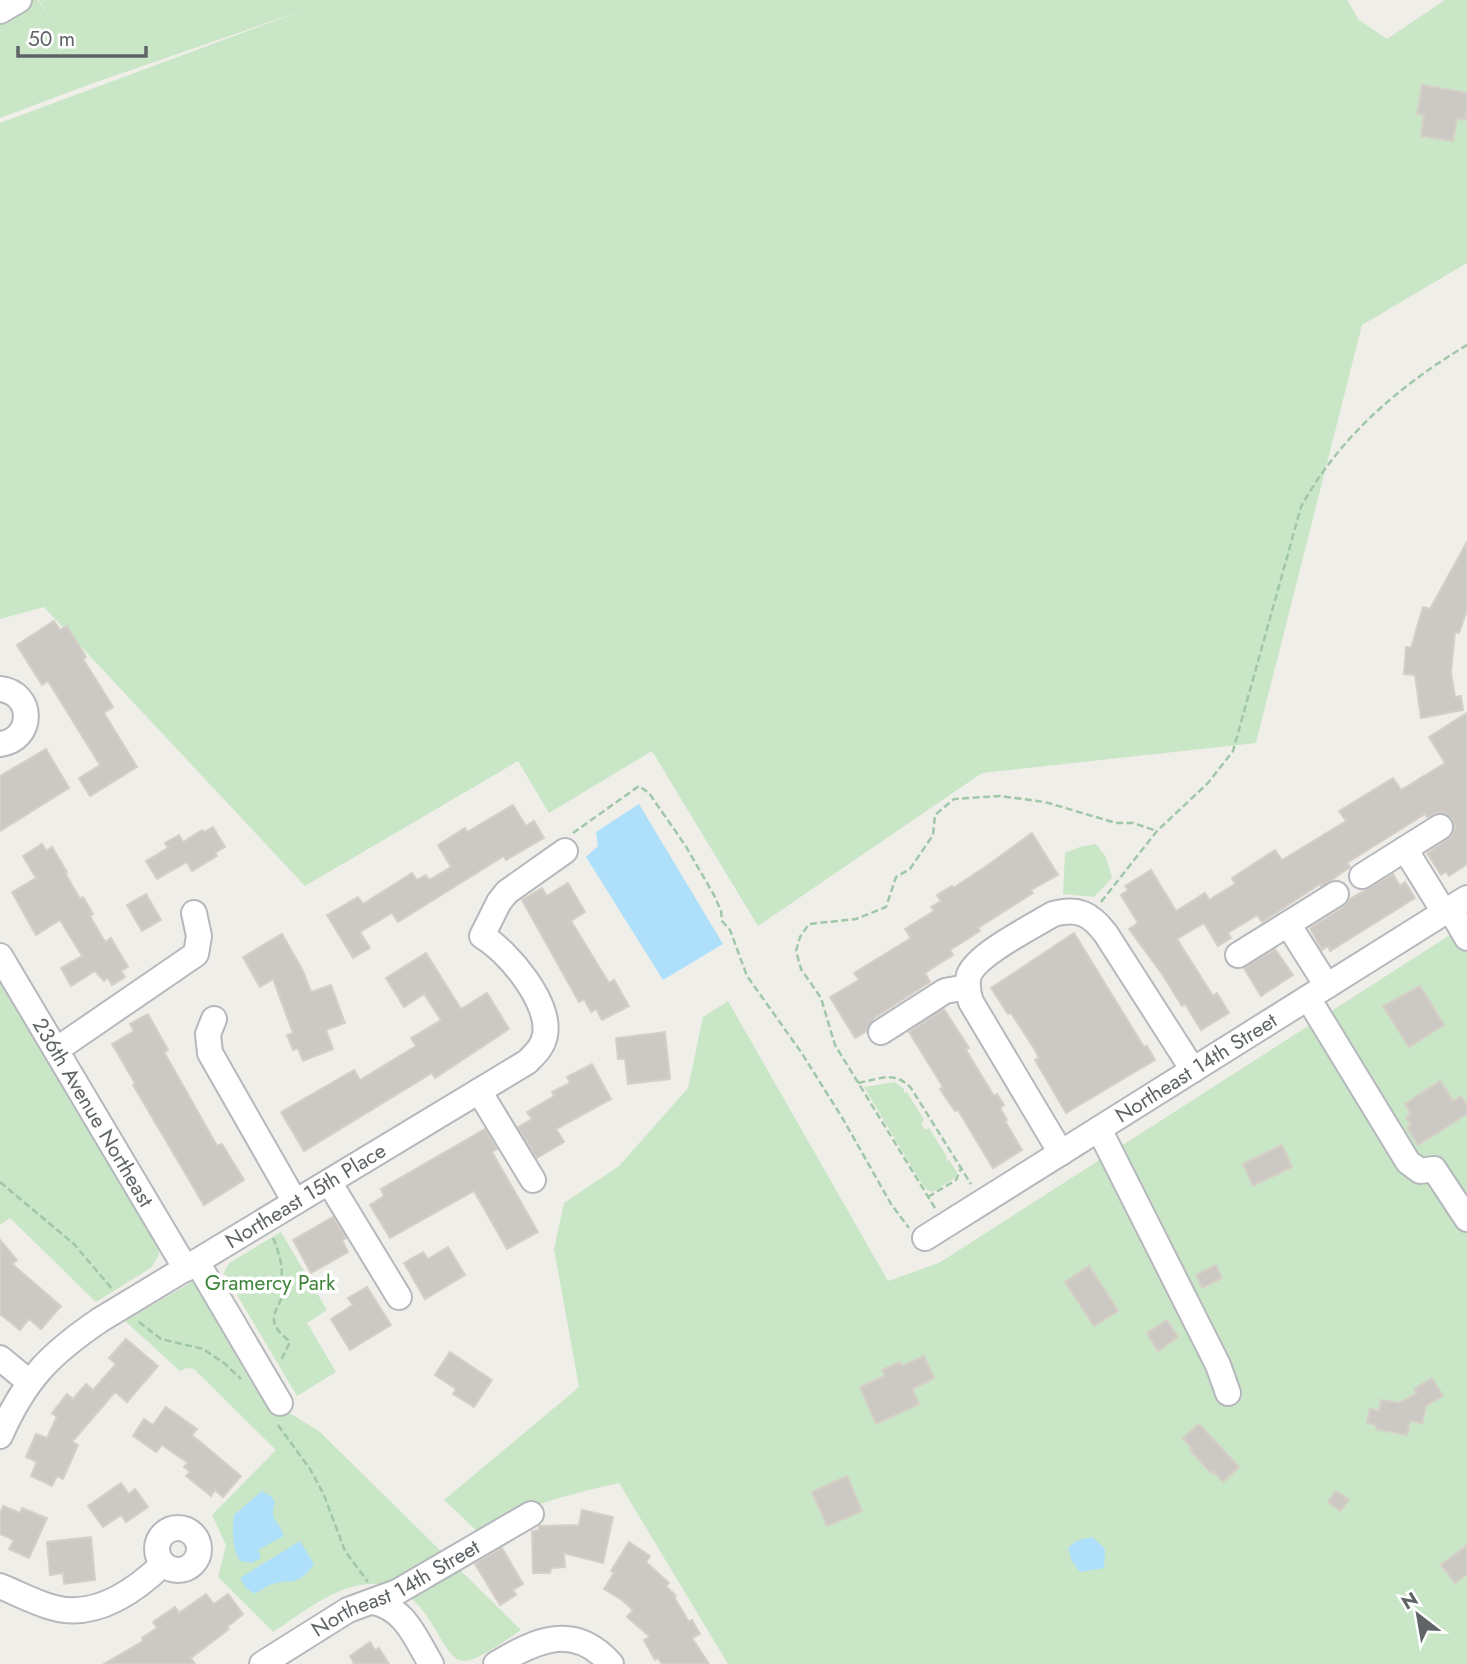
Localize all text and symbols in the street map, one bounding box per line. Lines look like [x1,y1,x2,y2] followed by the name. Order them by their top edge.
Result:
[18,14,145,58] scale bar
[28,24,75,54] text: 50 m
[1109,1006,1283,1130] street label: Northeast 14th Street
[25,1012,161,1213] street label: 236th Avenue Northeast
[220,1136,392,1256] street label: Northeast 15th Place
[205,1268,336,1298] park label: Gramercy Park
[306,1532,485,1644] street label: Northeast 14th Street
[1383,1580,1453,1650] north arrow
[1396,1585,1423,1616] text: N

